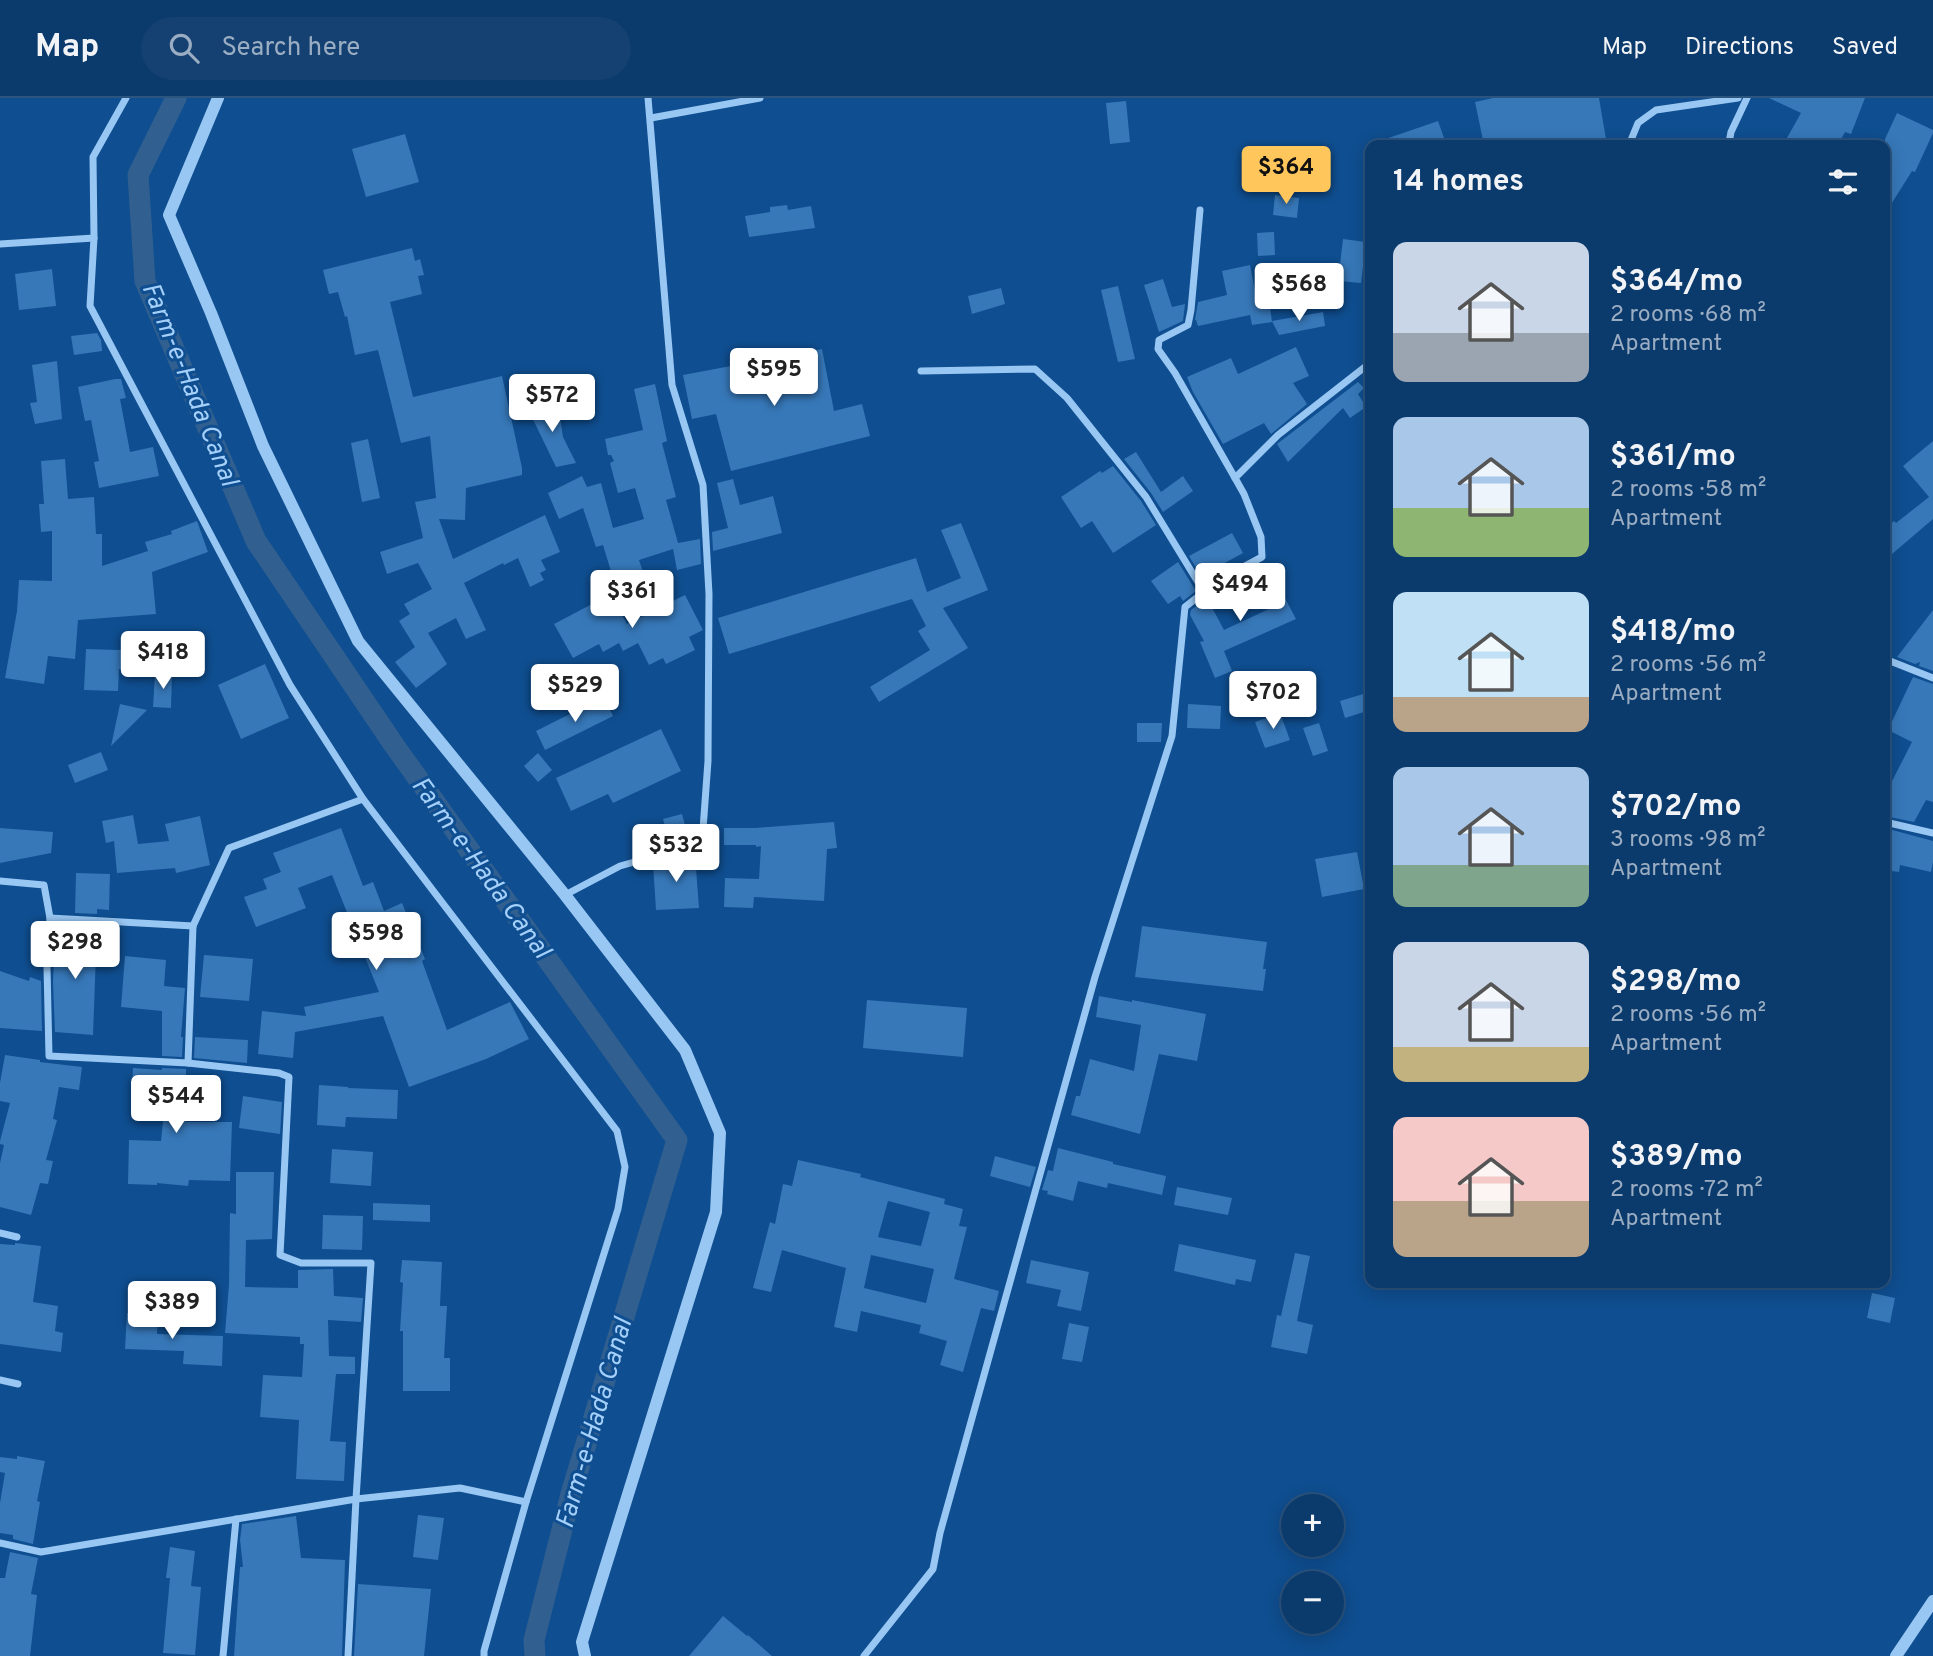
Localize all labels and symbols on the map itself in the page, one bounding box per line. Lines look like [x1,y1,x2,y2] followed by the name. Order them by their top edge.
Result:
[1245,146,1327,206] pin: $364
[1258,264,1340,323] pin: $568
[133,278,245,493] water label: Farm-e-Hada Canal
[733,348,815,408] pin: $595
[511,374,593,434] pin: $572
[1199,564,1281,623] pin: $494
[591,570,673,630] pin: $361
[122,632,204,691] pin: $418
[534,664,616,724] pin: $529
[1232,672,1314,731] pin: $702
[403,771,558,967] water label: Farm-e-Hada Canal
[635,824,717,884] pin: $532
[335,912,417,972] pin: $598
[34,922,116,981] pin: $298
[135,1076,217,1135] pin: $544
[131,1282,213,1341] pin: $389
[550,1314,642,1533] water label: Farm-e-Hada Canal

